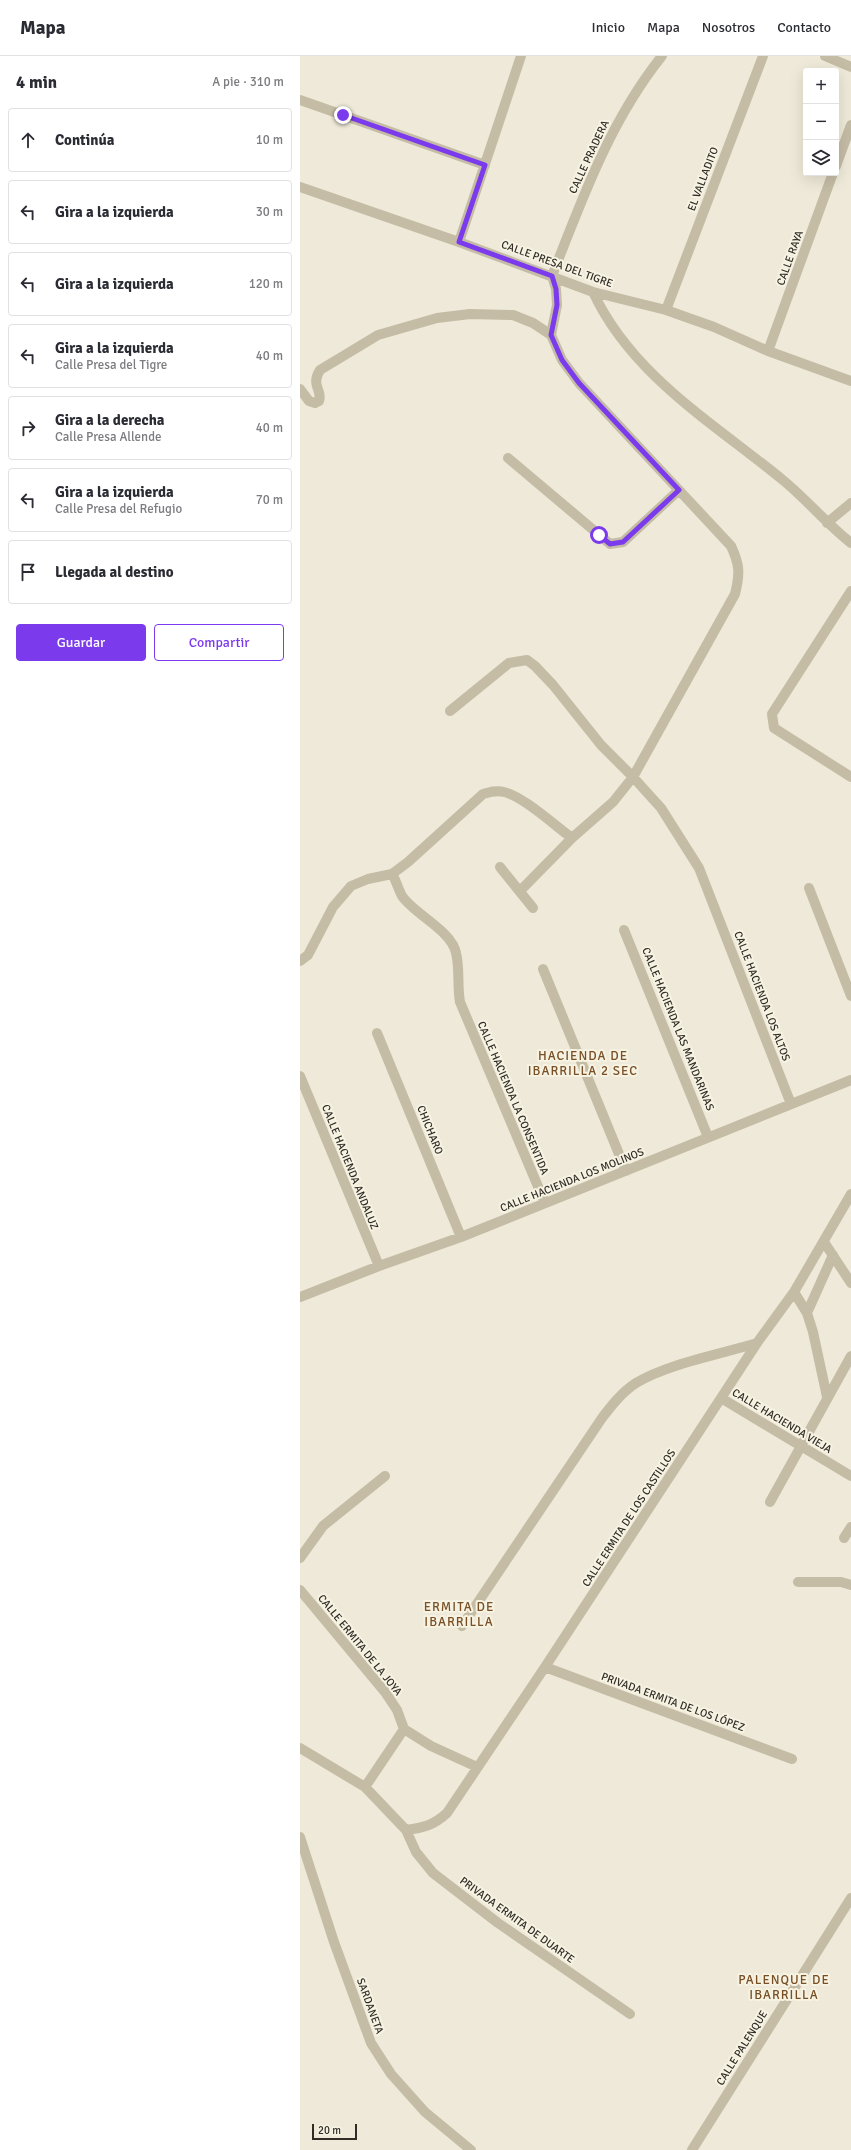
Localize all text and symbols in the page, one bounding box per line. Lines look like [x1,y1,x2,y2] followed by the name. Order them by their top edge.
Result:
[20,16,66,40] text: Mapa
[592,19,625,36] text: Inicio
[647,19,680,36] text: Mapa
[702,19,755,36] text: Nosotros
[777,19,831,36] text: Contacto
[803,68,839,176] map controls
[803,68,839,104] button: +
[16,72,57,93] text: 4 min
[212,74,284,90] text: A pie · 310 m
[803,104,839,140] button: −
[334,106,352,124] route end
[566,118,612,196] street label: CALLE PRADERA
[17,129,39,151] icon: ahead
[55,131,114,149] text: Continúa
[256,132,283,148] text: 10 m
[803,140,839,176] button: layers
[685,145,721,213] street label: EL VALLADITO
[17,201,39,223] icon: left
[55,203,174,221] text: Gira a la izquierda
[256,204,283,220] text: 30 m
[774,228,806,287] street label: CALLE RAYA
[500,238,614,290] street label: CALLE PRESA DEL TIGRE
[17,273,39,295] icon: left
[55,275,174,293] text: Gira a la izquierda
[249,276,283,292] text: 120 m
[55,339,174,357] text: Gira a la izquierda
[17,345,39,367] icon: left
[256,348,283,364] text: 40 m
[55,357,167,373] text: Calle Presa del Tigre
[55,411,165,429] text: Gira a la derecha
[17,417,39,439] icon: right
[256,420,283,436] text: 40 m
[55,429,162,445] text: Calle Presa Allende
[55,483,174,501] text: Gira a la izquierda
[17,489,39,511] icon: left
[256,492,283,508] text: 70 m
[55,501,182,517] text: Calle Presa del Refugio
[590,526,608,544] route start
[17,561,39,583] icon: arrive
[55,563,174,581] text: Llegada al destino
[16,624,146,661] button: Guardar
[154,624,284,661] button: Compartir
[731,929,793,1063] street label: CALLE HACIENDA LOS ALTOS
[639,946,717,1112] street label: CALLE HACIENDA LAS MANDARINAS
[475,1019,551,1177] street label: CALLE HACIENDA LA CONSENTIDA
[528,1048,638,1079] district label: HACIENDA DE IBARRILLA 2 SEC
[319,1103,381,1231] street label: CALLE HACIENDA ANDALUZ
[414,1104,446,1156] street label: CHICHARO
[498,1145,646,1215] street label: CALLE HACIENDA LOS MOLINOS
[730,1386,835,1456] street label: CALLE HACIENDA VIEJA
[580,1447,678,1589] street label: CALLE ERMITA DE LOS CASTILLOS
[315,1592,405,1698] street label: CALLE ERMITA DE LA JOYA
[424,1599,494,1630] district label: ERMITA DE IBARRILLA
[599,1669,747,1734] street label: PRIVADA ERMITA DE LOS LÓPEZ
[457,1874,577,1966] street label: PRIVADA ERMITA DE DUARTE
[738,1972,830,2003] district label: PALENQUE DE IBARRILLA
[354,1976,386,2036] street label: SARDANETA
[714,2008,770,2088] street label: CALLE PALENQUE
[312,2122,357,2141] scale bar
[318,2124,341,2137] text: 20 m

